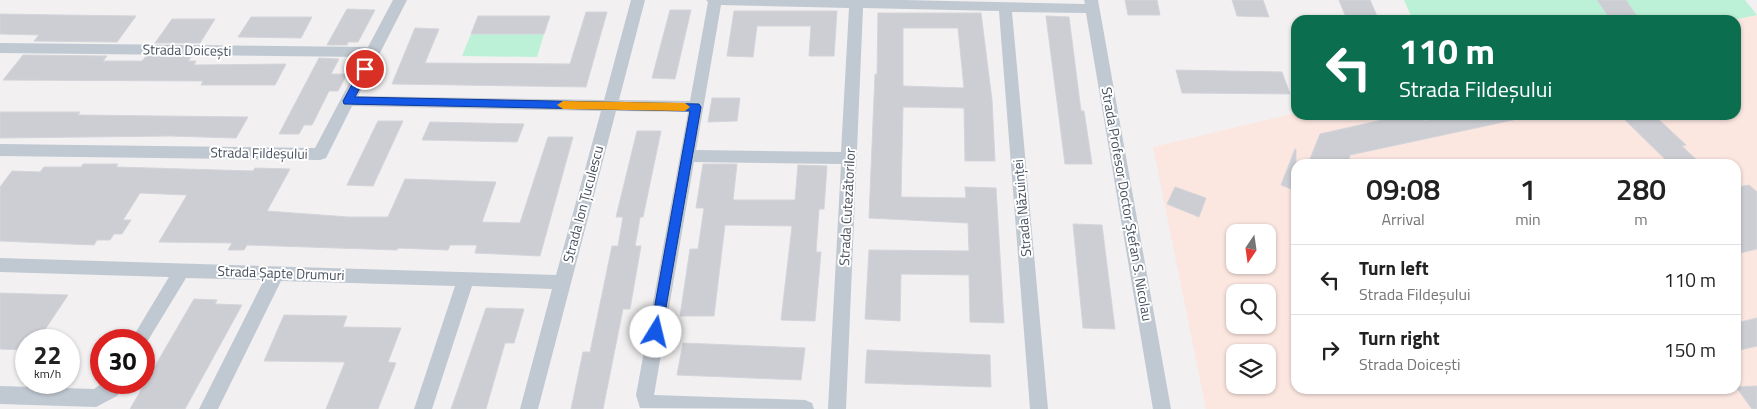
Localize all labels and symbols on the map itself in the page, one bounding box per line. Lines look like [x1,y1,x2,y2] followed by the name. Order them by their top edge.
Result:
[142,38,232,61] street label: Strada Doicești
[344,48,386,90] pin
[1097,85,1158,323] street label: Strada Profesor Doctor Ștefan S. Nicolau
[210,141,308,164] street label: Strada Fildeșului
[557,143,608,265] street label: Strada Ion Țuculescu
[833,147,860,266] street label: Strada Cutezătorilor
[1007,158,1036,258] street label: Strada Năzuinței
[1226,224,1276,274] north arrow
[217,260,345,285] street label: Strada Șapte Drumuri
[629,305,681,357] position arrow
[90,329,155,394] speed limit sign: 30

